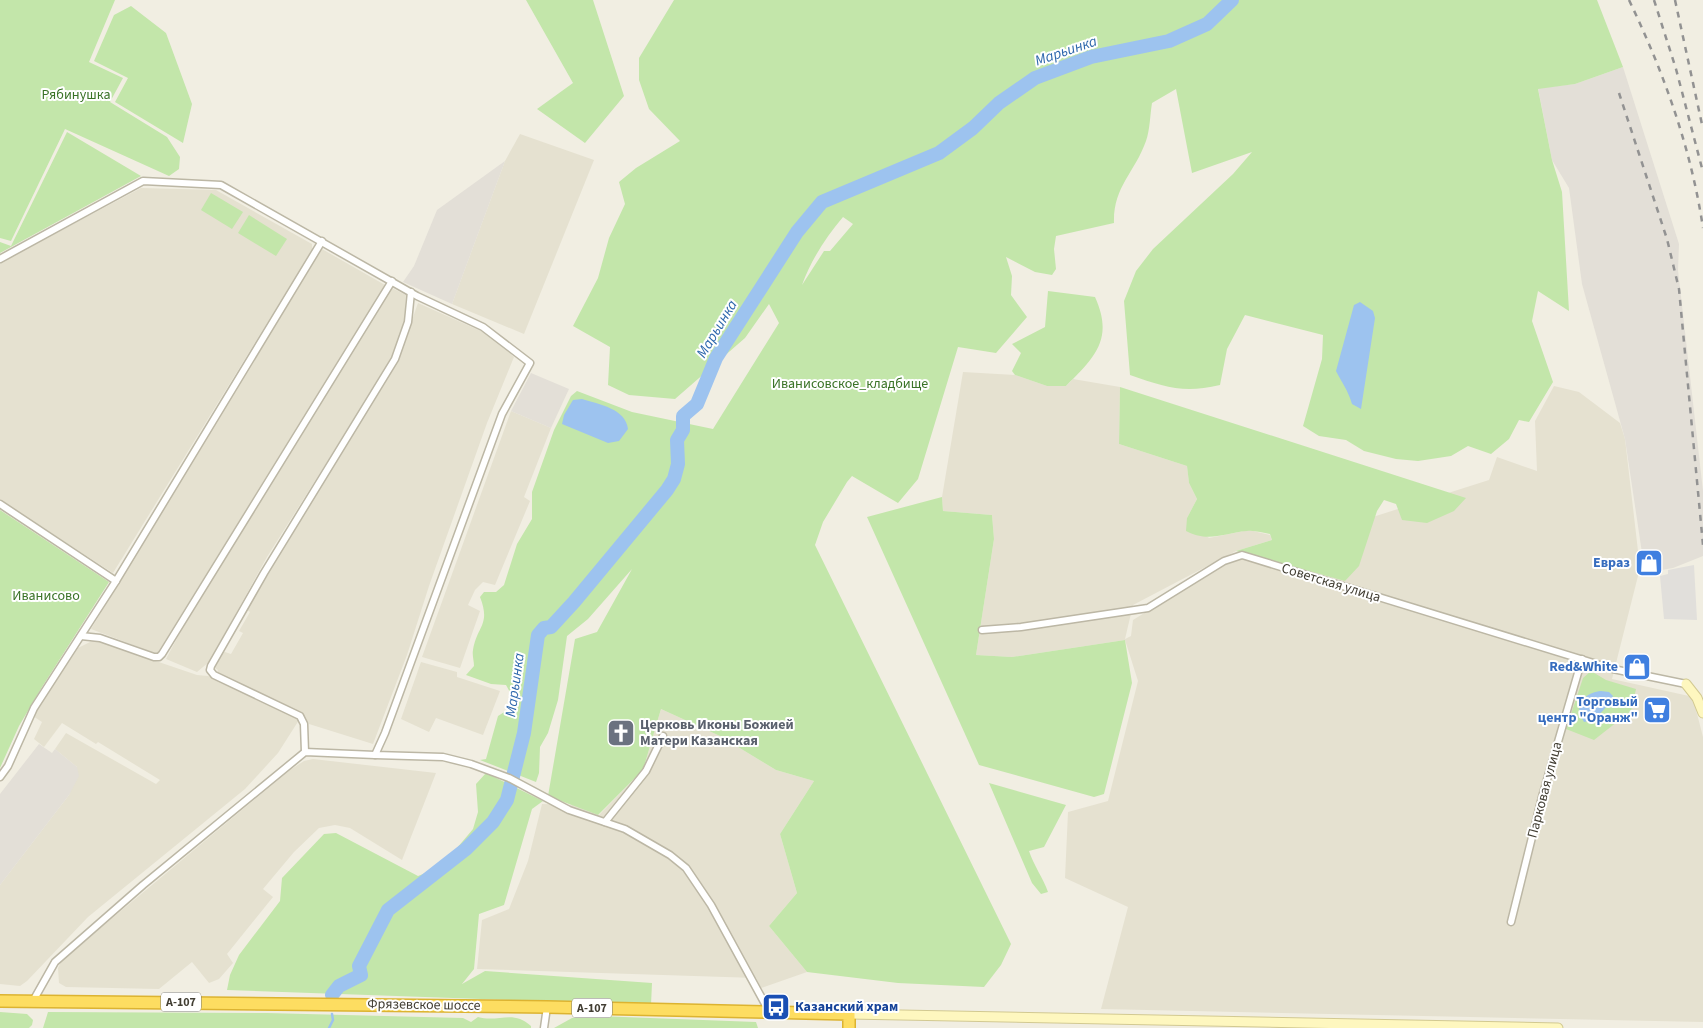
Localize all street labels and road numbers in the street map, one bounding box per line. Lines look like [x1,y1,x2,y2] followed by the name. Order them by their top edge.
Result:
[1279,558,1383,608] street label: Советская улица
[1523,740,1567,840] street label: Парковая улица
[161,992,201,1012] road number: А-107
[367,994,481,1016] street label: Фрязевское шоссе
[572,998,612,1018] road number: А-107

